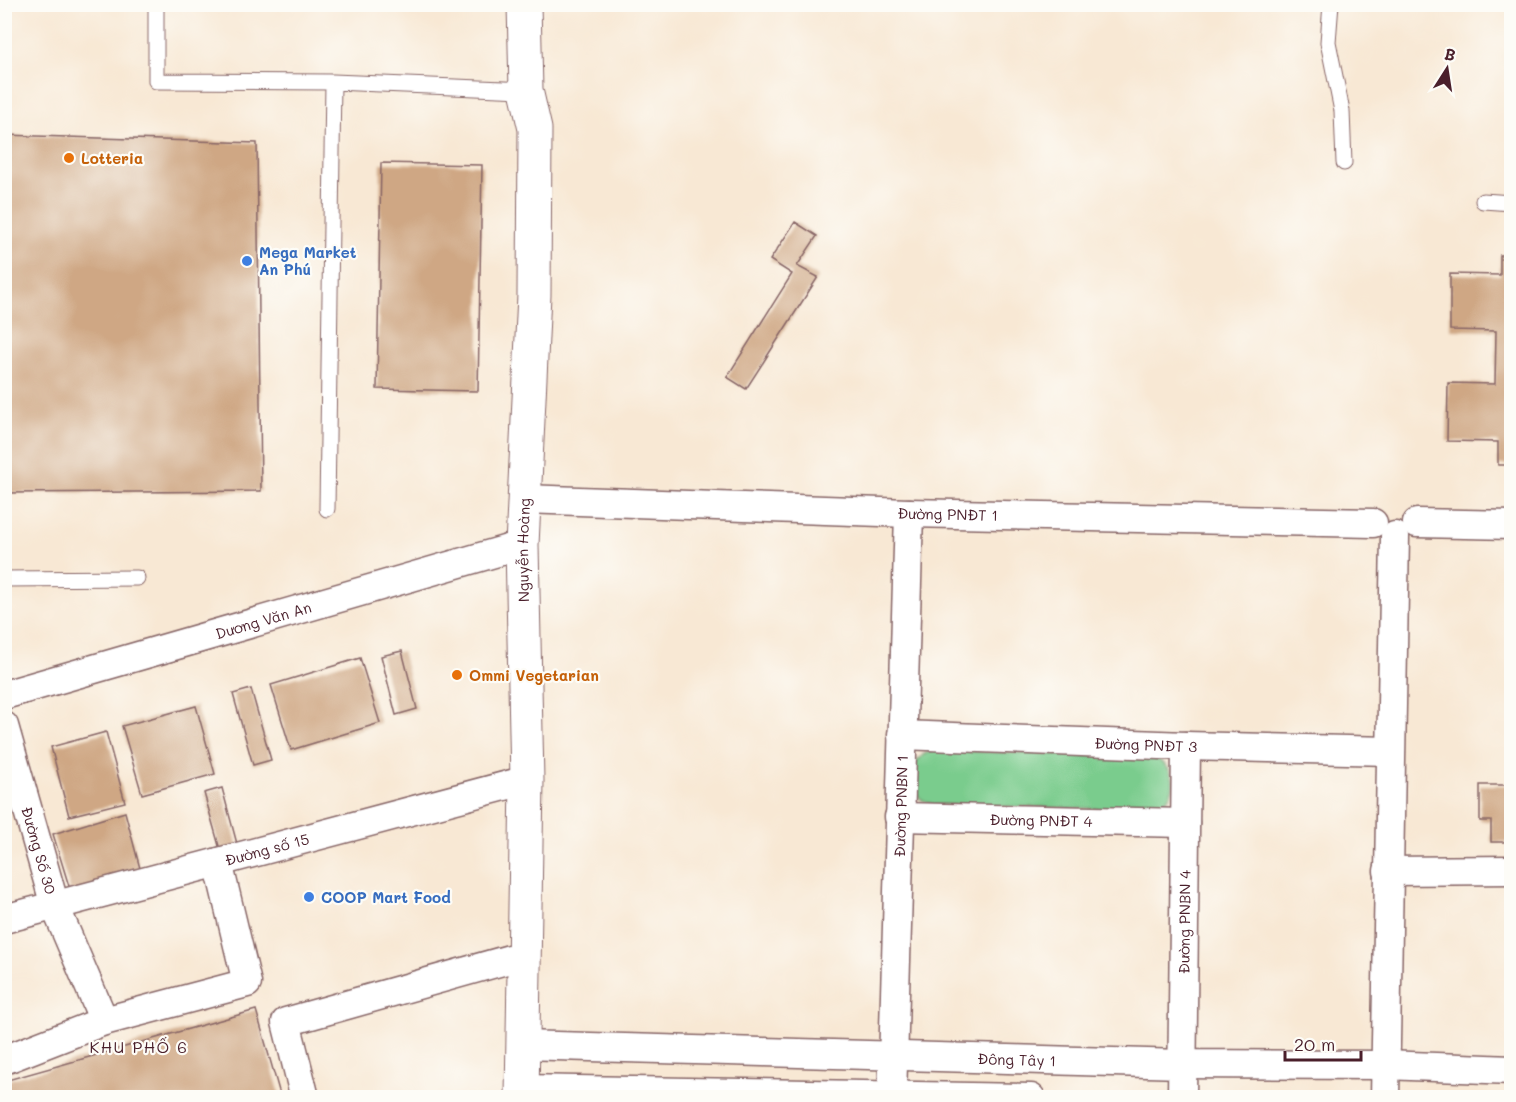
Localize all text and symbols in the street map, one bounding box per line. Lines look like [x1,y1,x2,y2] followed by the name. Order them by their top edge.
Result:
[1417,39,1477,99] north arrow
[1443,42,1458,65] text: B
[81,148,143,168] place label: Lotteria
[62,151,76,165] marker: Lotteria
[259,242,357,279] place label: Mega Market An Phú
[240,254,254,268] marker: Mega Market An Phú
[512,497,534,602] street label: Nguyễn Hoàng
[897,503,998,525] street label: Đường PNĐT 1
[213,597,314,643] street label: Dương Văn An
[469,665,599,685] place label: Ommi Vegetarian
[450,668,464,682] marker: Ommi Vegetarian
[1094,732,1198,756] street label: Đường PNĐT 3
[889,755,912,857] street label: Đường PNBN 1
[17,804,61,896] street label: Đường Số 30
[989,809,1093,831] street label: Đường PNĐT 4
[223,828,311,870] street label: Đường số 15
[1173,870,1195,974] street label: Đường PNBN 4
[321,887,451,907] place label: COOP Mart Food
[302,890,316,904] marker: COOP Mart Food
[1285,1024,1362,1062] scale bar
[1294,1032,1335,1056] text: 20 m
[89,1036,189,1057] district label: KHU PHỐ 6
[977,1048,1056,1070] street label: Đông Tây 1

